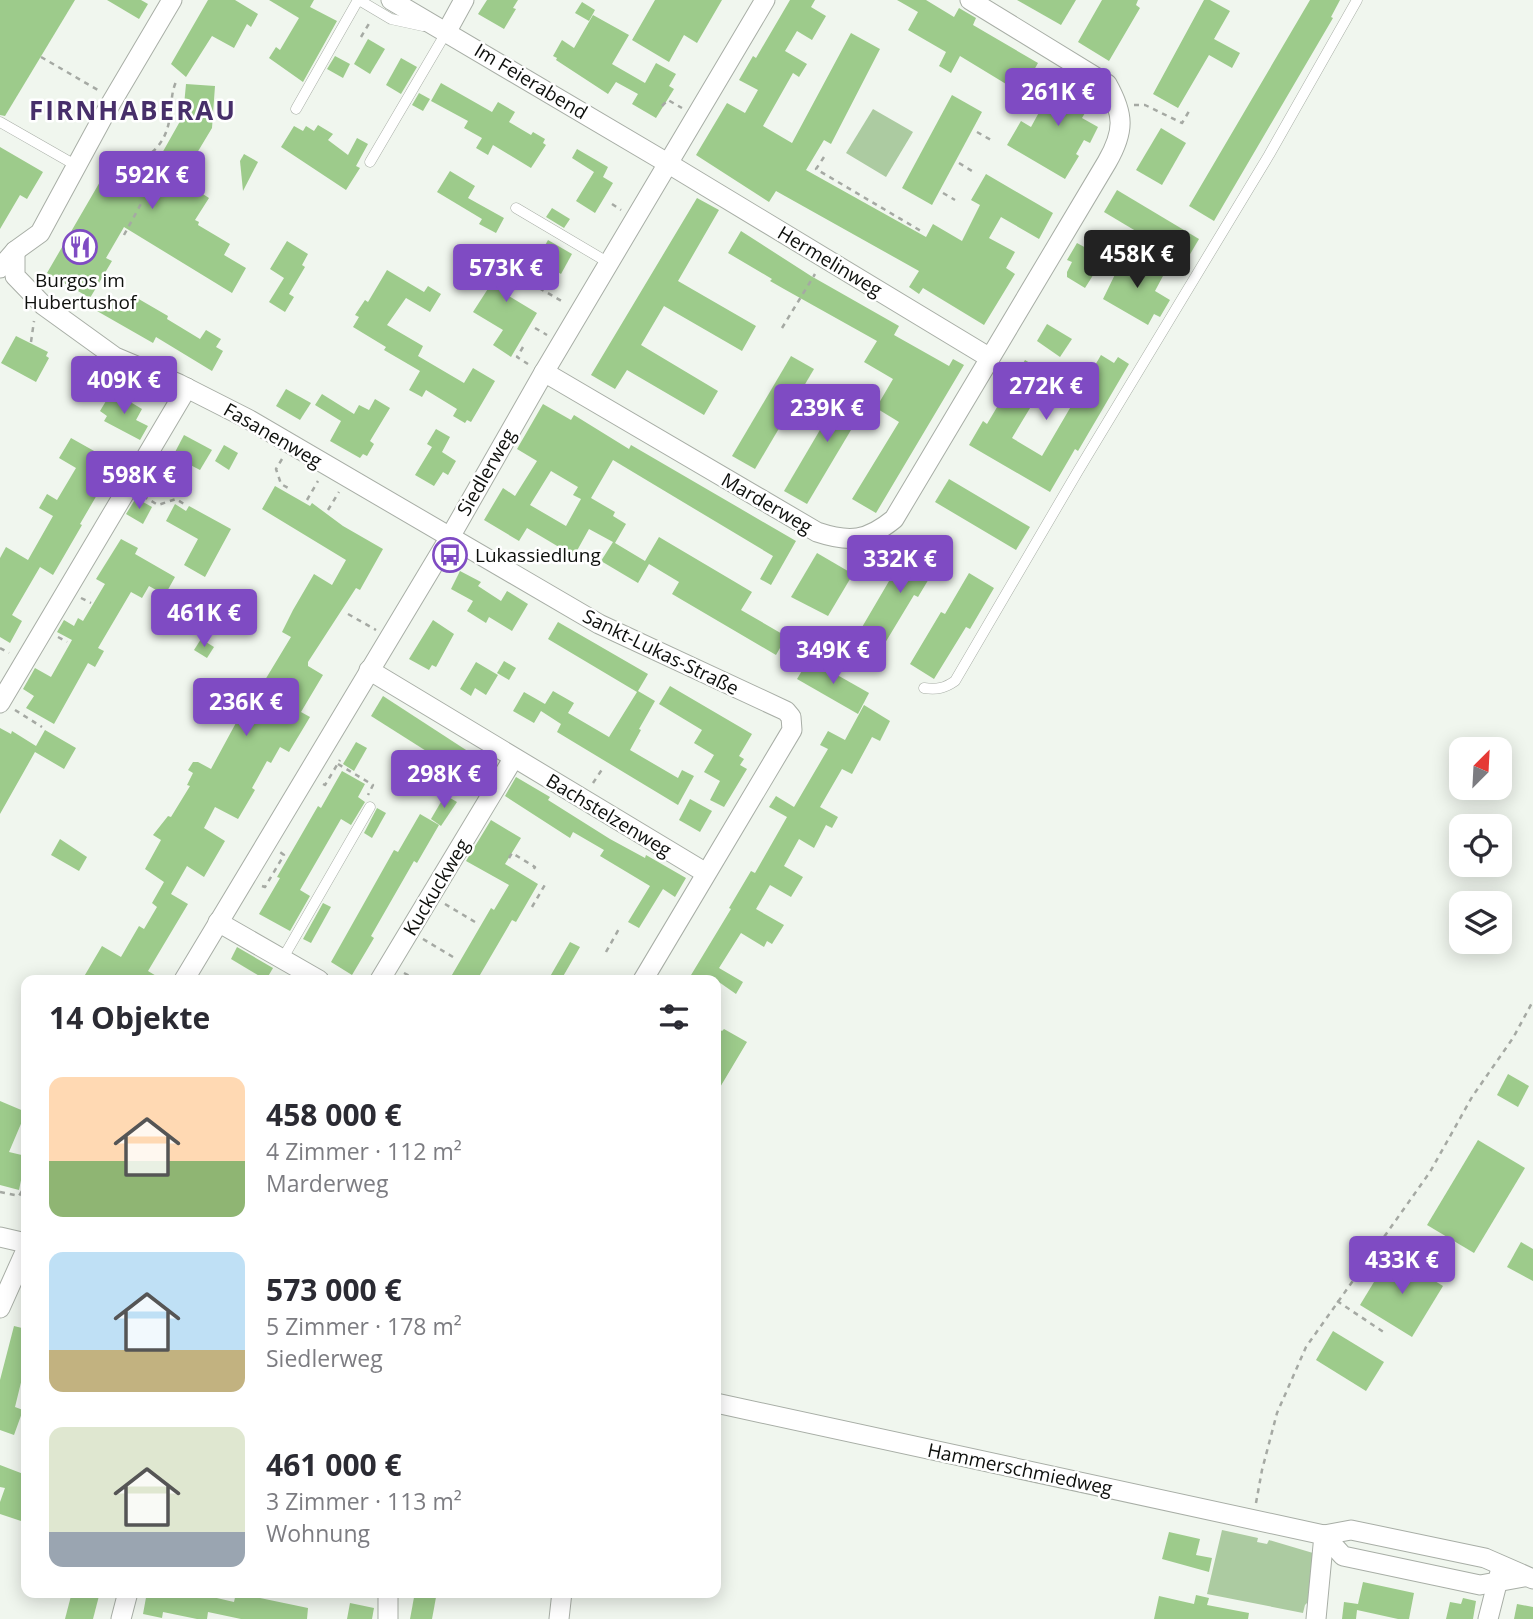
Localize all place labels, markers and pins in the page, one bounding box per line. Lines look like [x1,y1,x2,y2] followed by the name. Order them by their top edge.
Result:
[1001,68,1115,128] pin: 261K €
[95,152,209,211] pin: 592K €
[61,228,99,266] restaurant icon: Burgos im Hubertushof
[1080,230,1194,290] pin: 458K €
[449,244,563,304] pin: 573K €
[24,267,138,315] place label: Burgos im Hubertushof
[67,356,181,416] pin: 409K €
[989,362,1103,422] pin: 272K €
[770,384,884,444] pin: 239K €
[82,452,196,511] pin: 598K €
[431,536,469,574] bus stop icon: Lukassiedlung
[843,536,957,595] pin: 332K €
[475,542,601,568] place label: Lukassiedlung
[147,590,261,649] pin: 461K €
[776,626,890,686] pin: 349K €
[189,678,303,738] pin: 236K €
[387,750,501,810] pin: 298K €
[1345,1236,1459,1296] pin: 433K €

